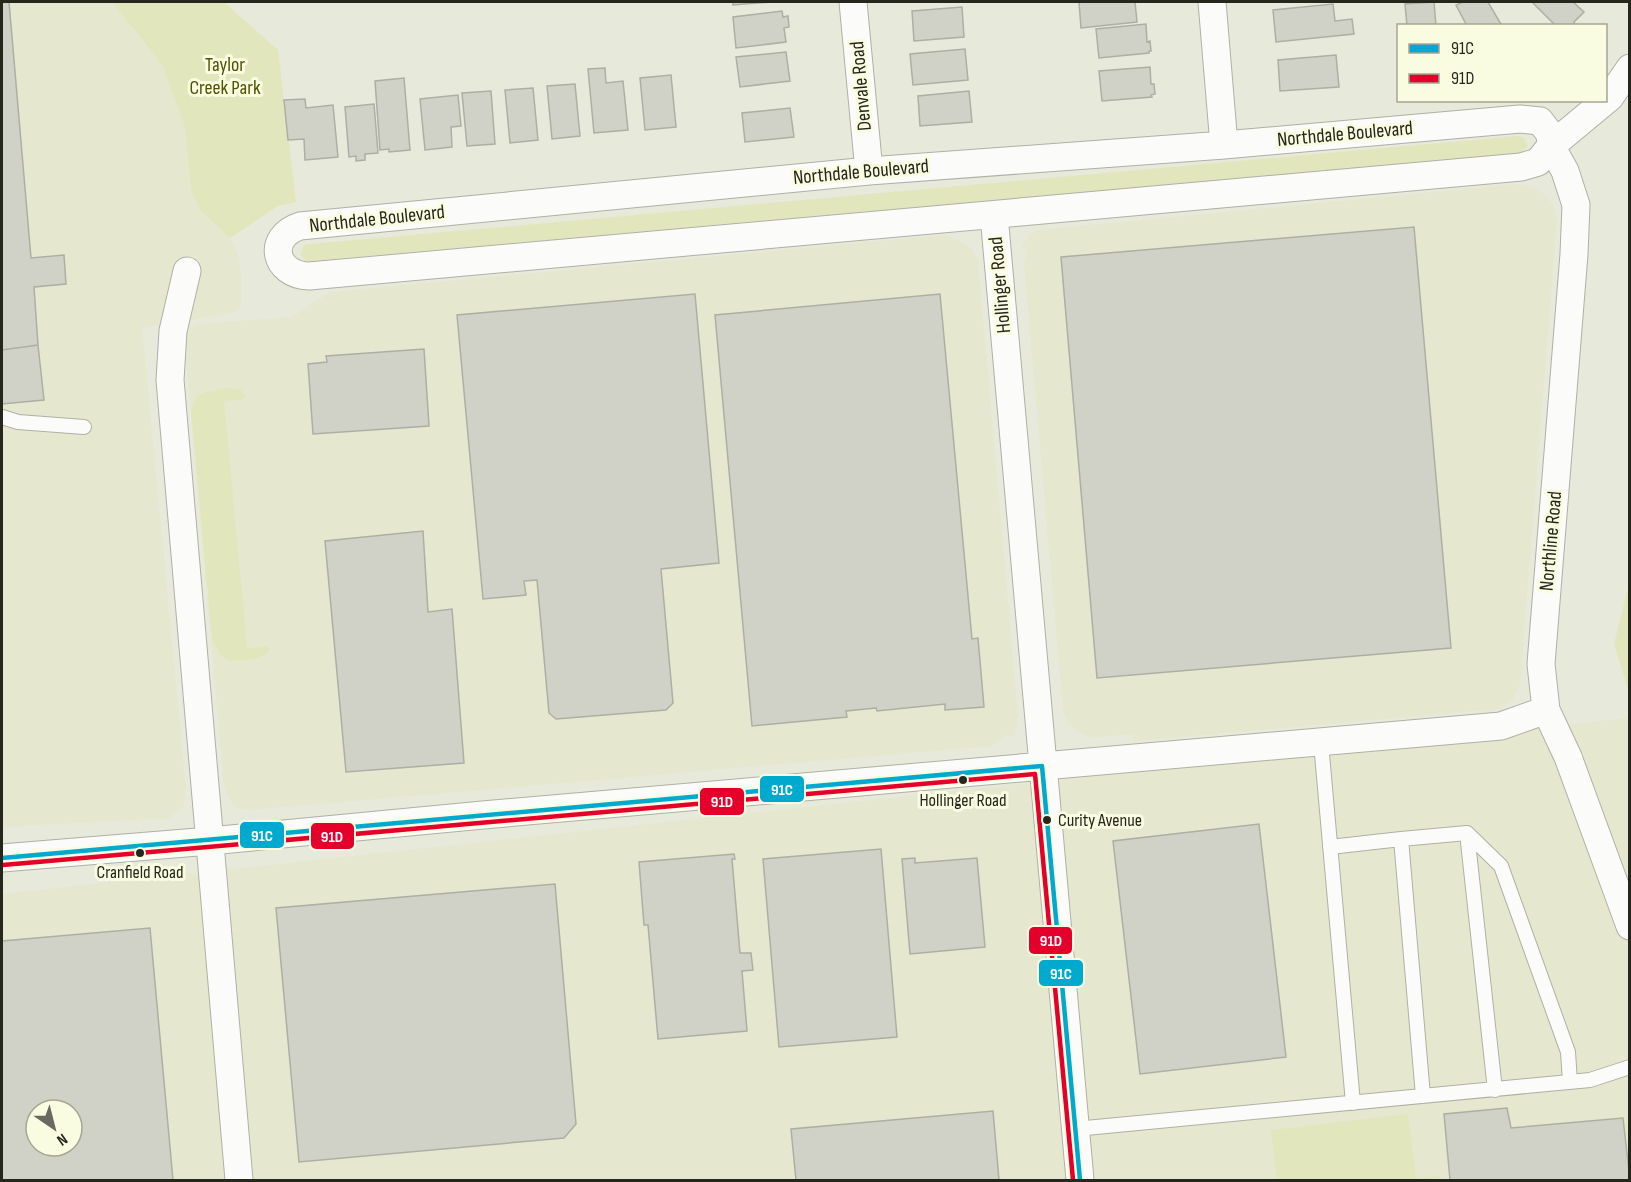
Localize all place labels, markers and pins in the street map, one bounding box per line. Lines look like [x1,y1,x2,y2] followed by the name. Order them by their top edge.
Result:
[957,774,969,786] marker: Hollinger Road
[919,790,1007,811] place label: Hollinger Road
[1058,810,1142,831] place label: Curity Avenue
[1041,814,1053,826] marker: Curity Avenue
[134,847,146,859] marker: Cranfield Road
[97,862,183,883] place label: Cranfield Road

